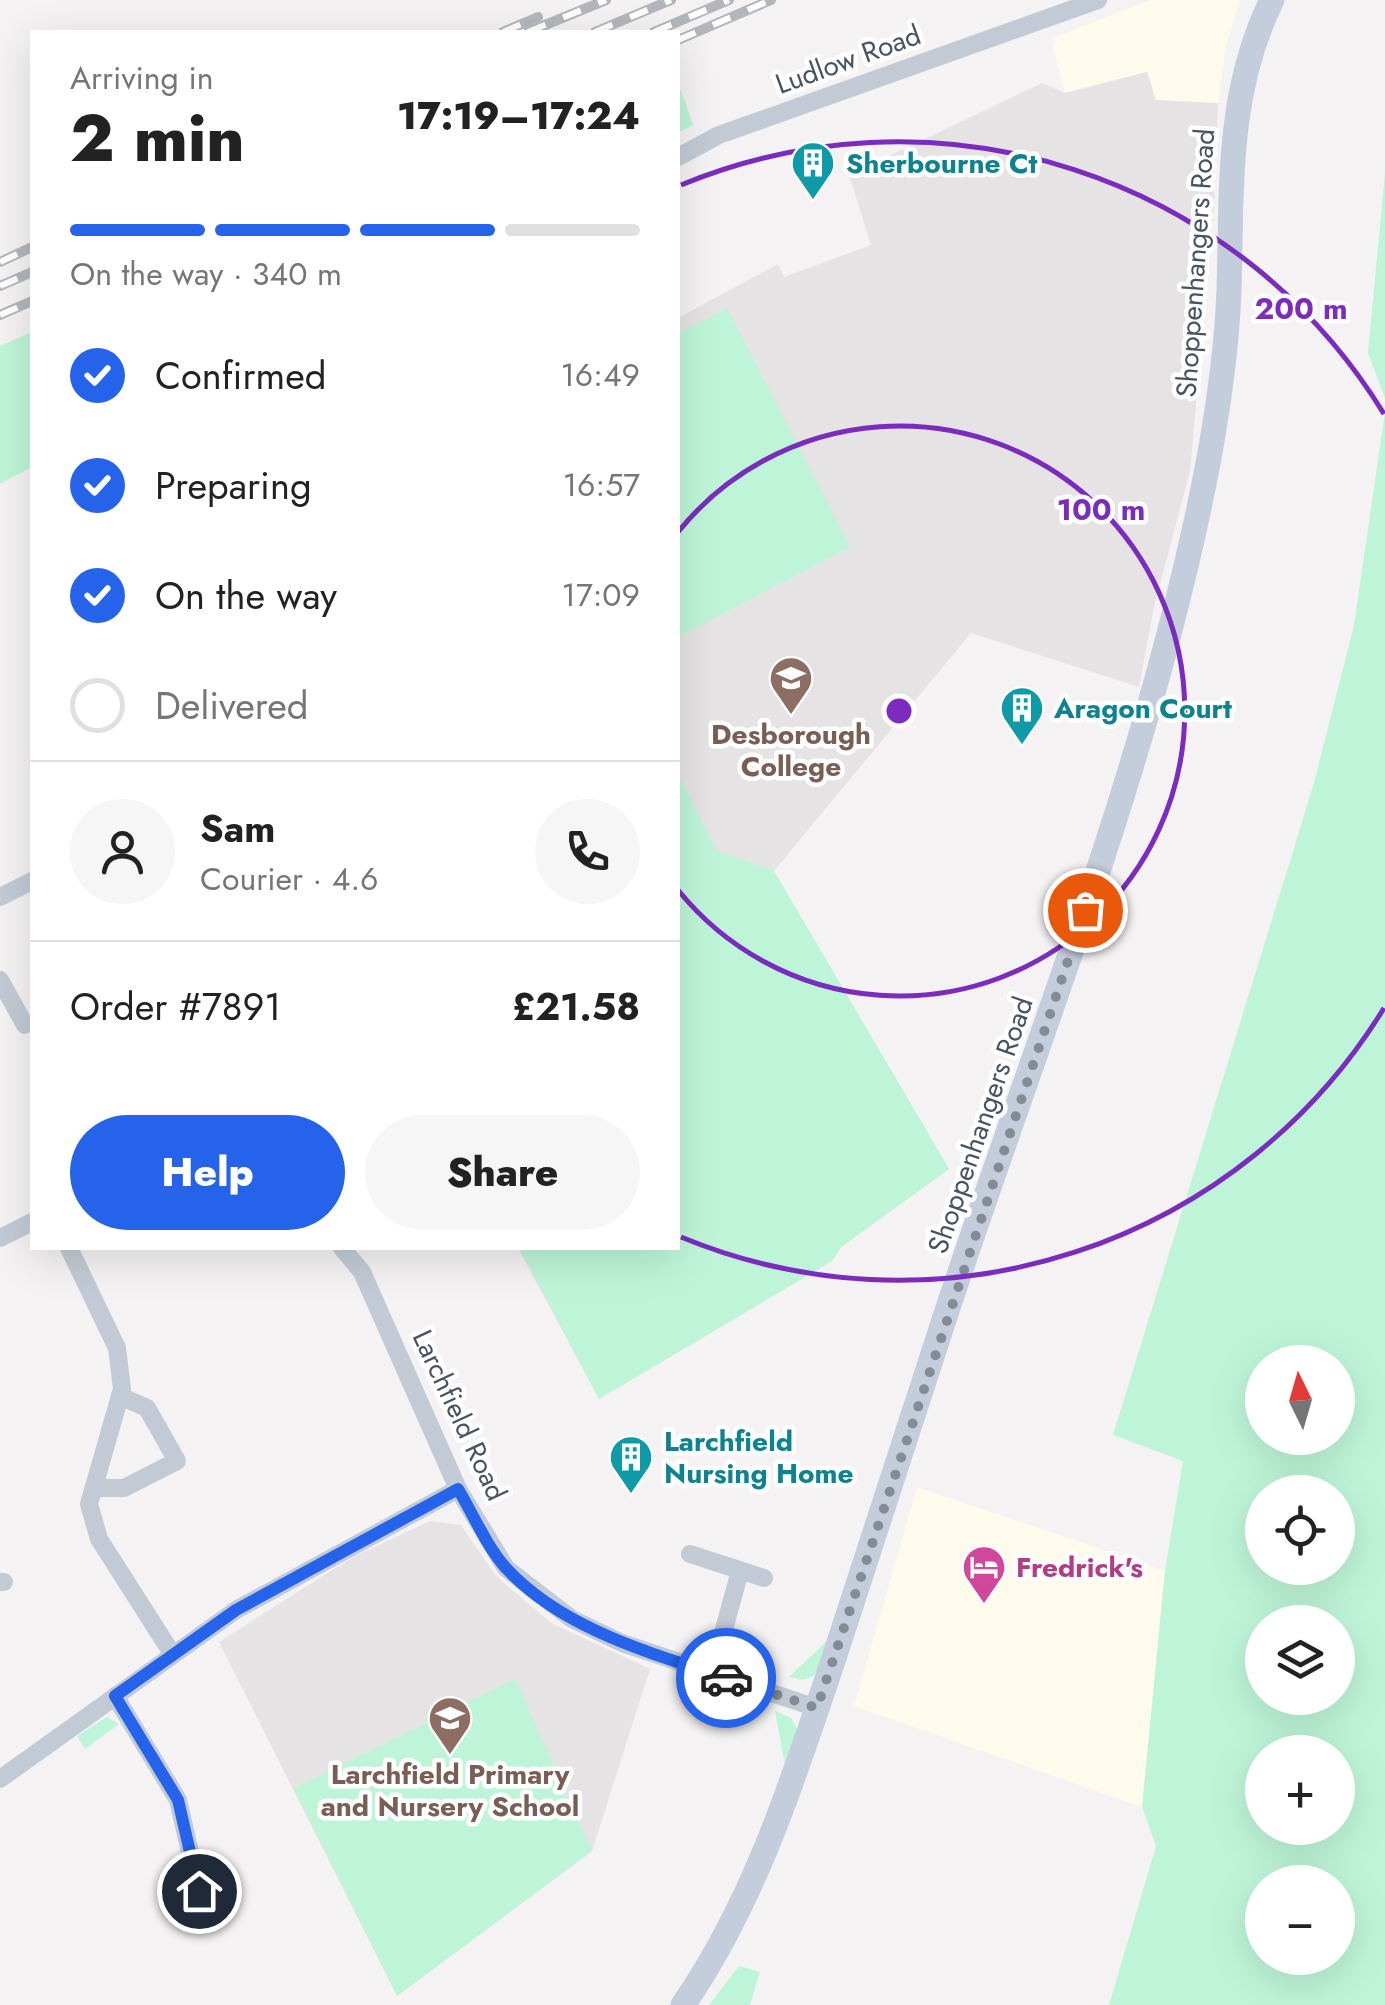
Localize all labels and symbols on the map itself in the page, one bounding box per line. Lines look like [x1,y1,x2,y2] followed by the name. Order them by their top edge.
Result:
[770,14,927,105] street label: Ludlow Road
[1166,127,1225,399] street label: Shoppenhangers Road
[790,140,836,201] building icon: Sherbourne Ct
[846,143,1038,184] place label: Sherbourne Ct
[1255,287,1348,330] text: 200 m
[1057,488,1145,531] text: 100 m
[768,655,814,716] school or university icon: Desborough College
[999,685,1045,746] building icon: Aragon Court
[1053,688,1232,729] place label: Aragon Court
[881,693,917,729] centre of rings
[711,714,871,787] place label: Desborough College
[1043,868,1128,953] pin
[917,991,1044,1259] street label: Shoppenhangers Road
[402,1323,517,1507] street label: Larchfield Road
[1245,1345,1355,1455] north arrow
[664,1421,853,1494] place label: Larchfield Nursing Home
[608,1434,654,1495] building icon: Larchfield Nursing Home
[961,1544,1007,1605] hotel icon: Fredrick's
[1016,1547,1143,1588] place label: Fredrick's
[676,1628,776,1728] courier
[427,1695,473,1756] school or university icon: Larchfield Primary and Nursery School
[321,1754,579,1827] place label: Larchfield Primary and Nursery School
[157,1849,242,1934] pin

